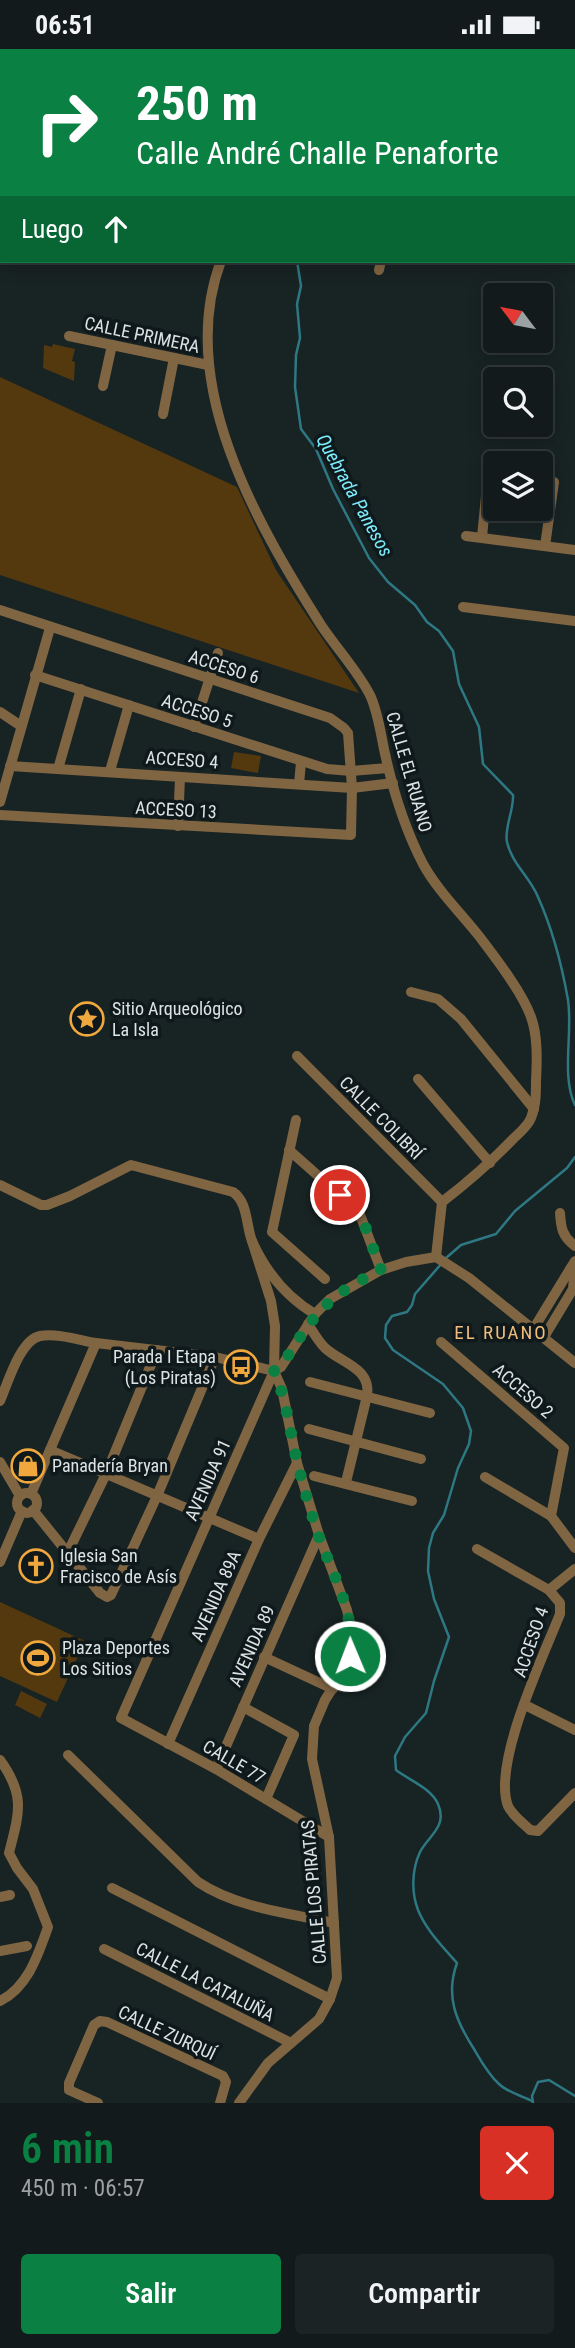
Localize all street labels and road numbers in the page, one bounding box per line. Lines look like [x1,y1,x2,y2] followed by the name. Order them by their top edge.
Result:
[83,312,202,357] street label: CALLE PRIMERA
[186,645,262,688] street label: ACCESO 6
[159,689,235,732] street label: ACCESO 5
[382,709,437,834] street label: CALLE EL RUANO
[145,746,219,773] street label: ACCESO 4
[135,797,217,822] street label: ACCESO 13
[335,1072,428,1165] street label: CALLE COLIBRÍ
[489,1359,558,1423] street label: ACCESO 2
[180,1436,235,1524] street label: AVENIDA 91
[186,1547,245,1644] street label: AVENIDA 89A
[224,1602,279,1690] street label: AVENIDA 89
[509,1604,552,1680] street label: ACCESO 4
[199,1735,269,1788] street label: CALLE 77
[297,1819,330,1965] street label: CALLE LOS PIRATAS
[133,1938,278,2026] street label: CALLE LA CATALUÑA
[115,2001,221,2065] street label: CALLE ZURQUÍ

